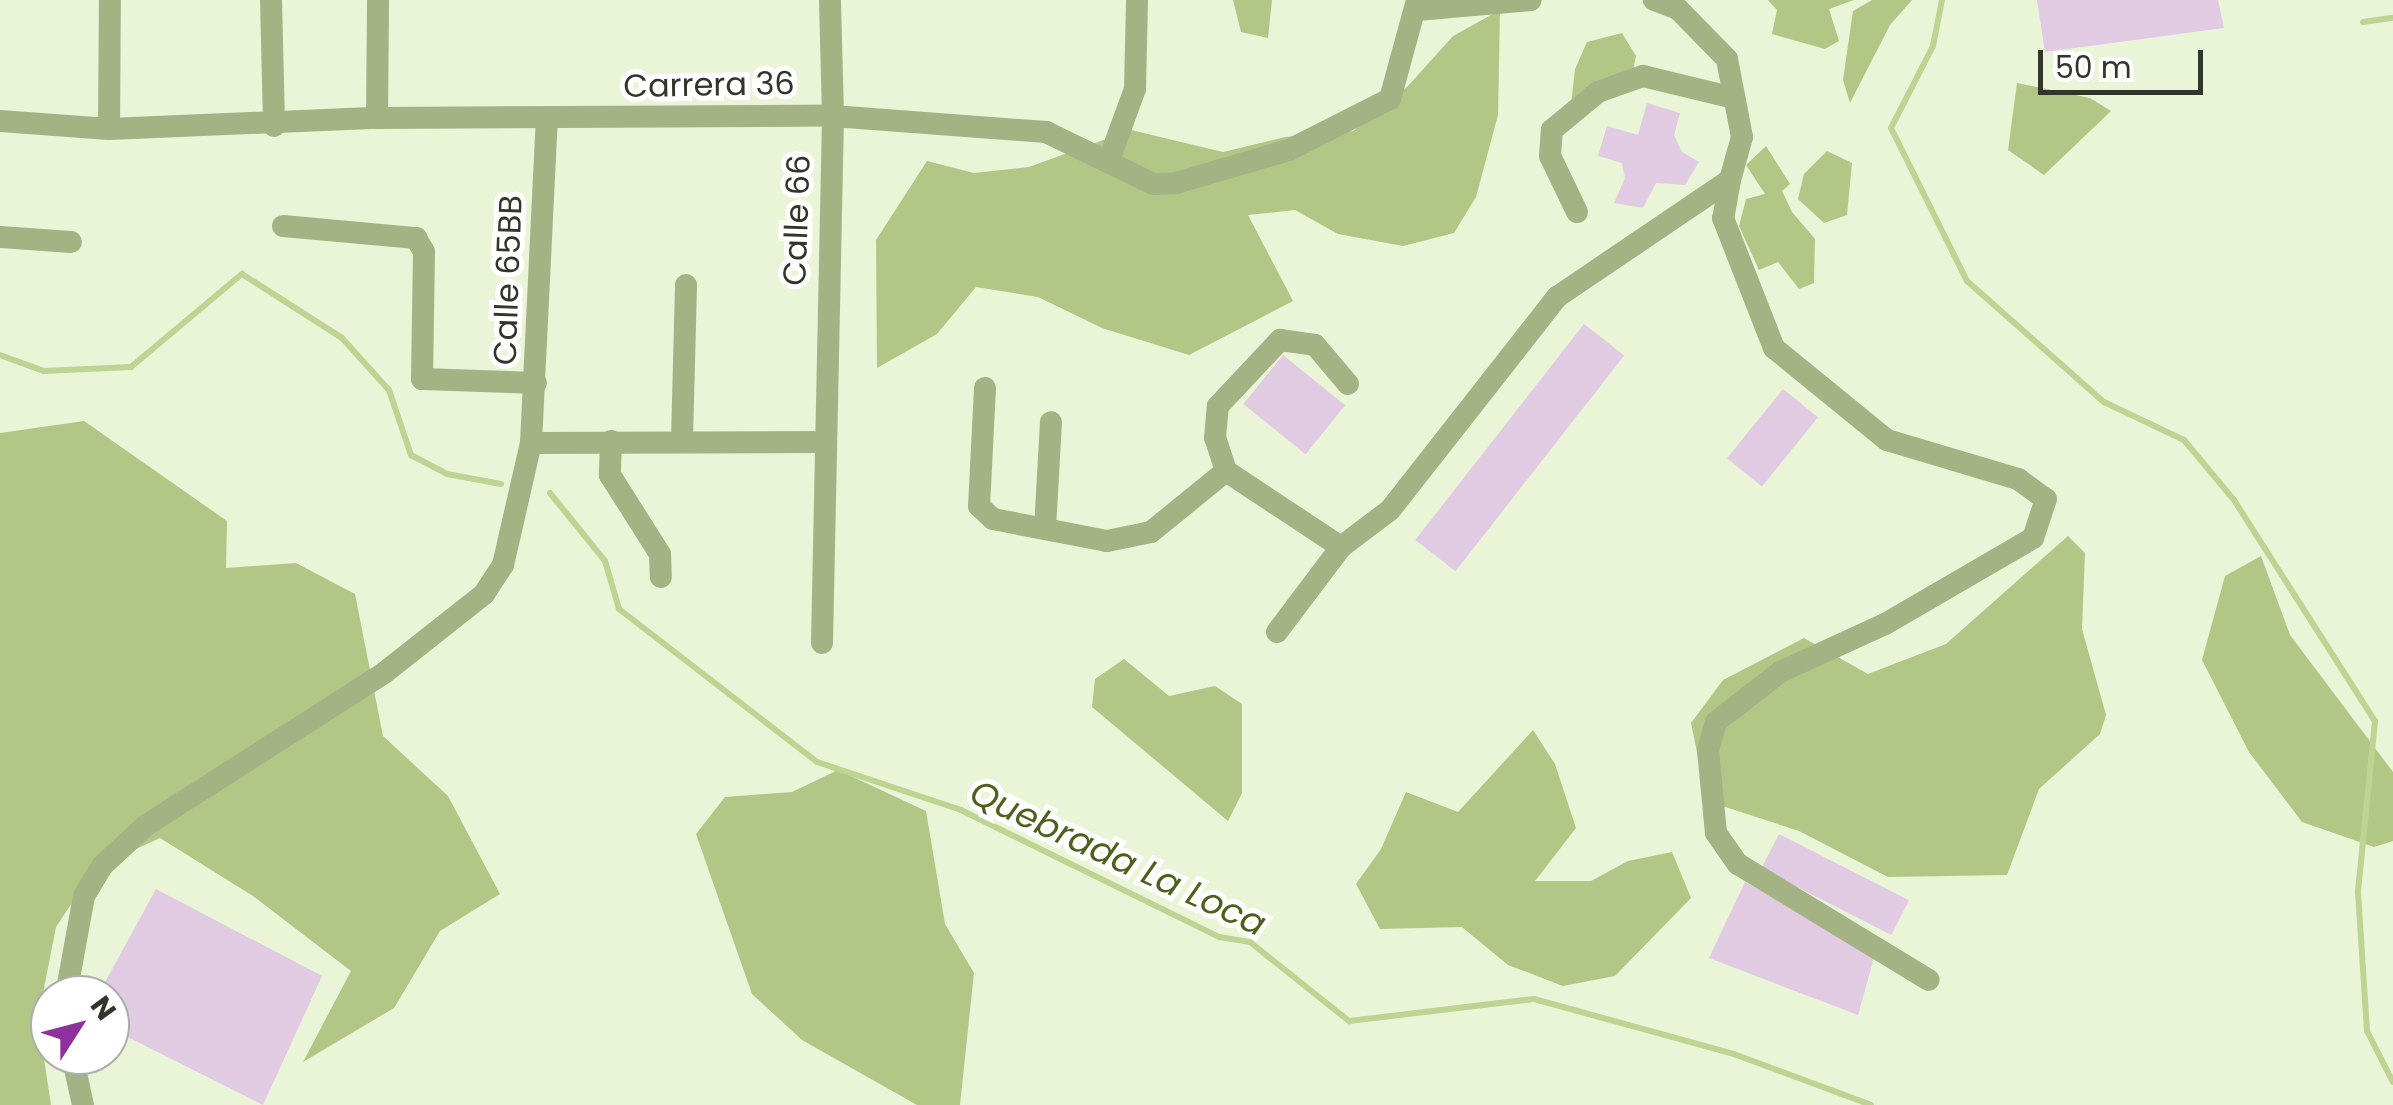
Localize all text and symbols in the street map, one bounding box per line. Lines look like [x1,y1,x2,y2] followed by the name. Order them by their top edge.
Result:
[2043,30,2208,92] scale bar
[2055,46,2132,89] text: 50 m
[623,64,795,106] street label: Carrera 36
[776,154,818,286] street label: Calle 66
[486,194,530,366] street label: Calle 65BB
[963,771,1273,945] water label: Quebrada La Loca
[30,975,130,1075] north arrow
[81,988,125,1028] text: N

